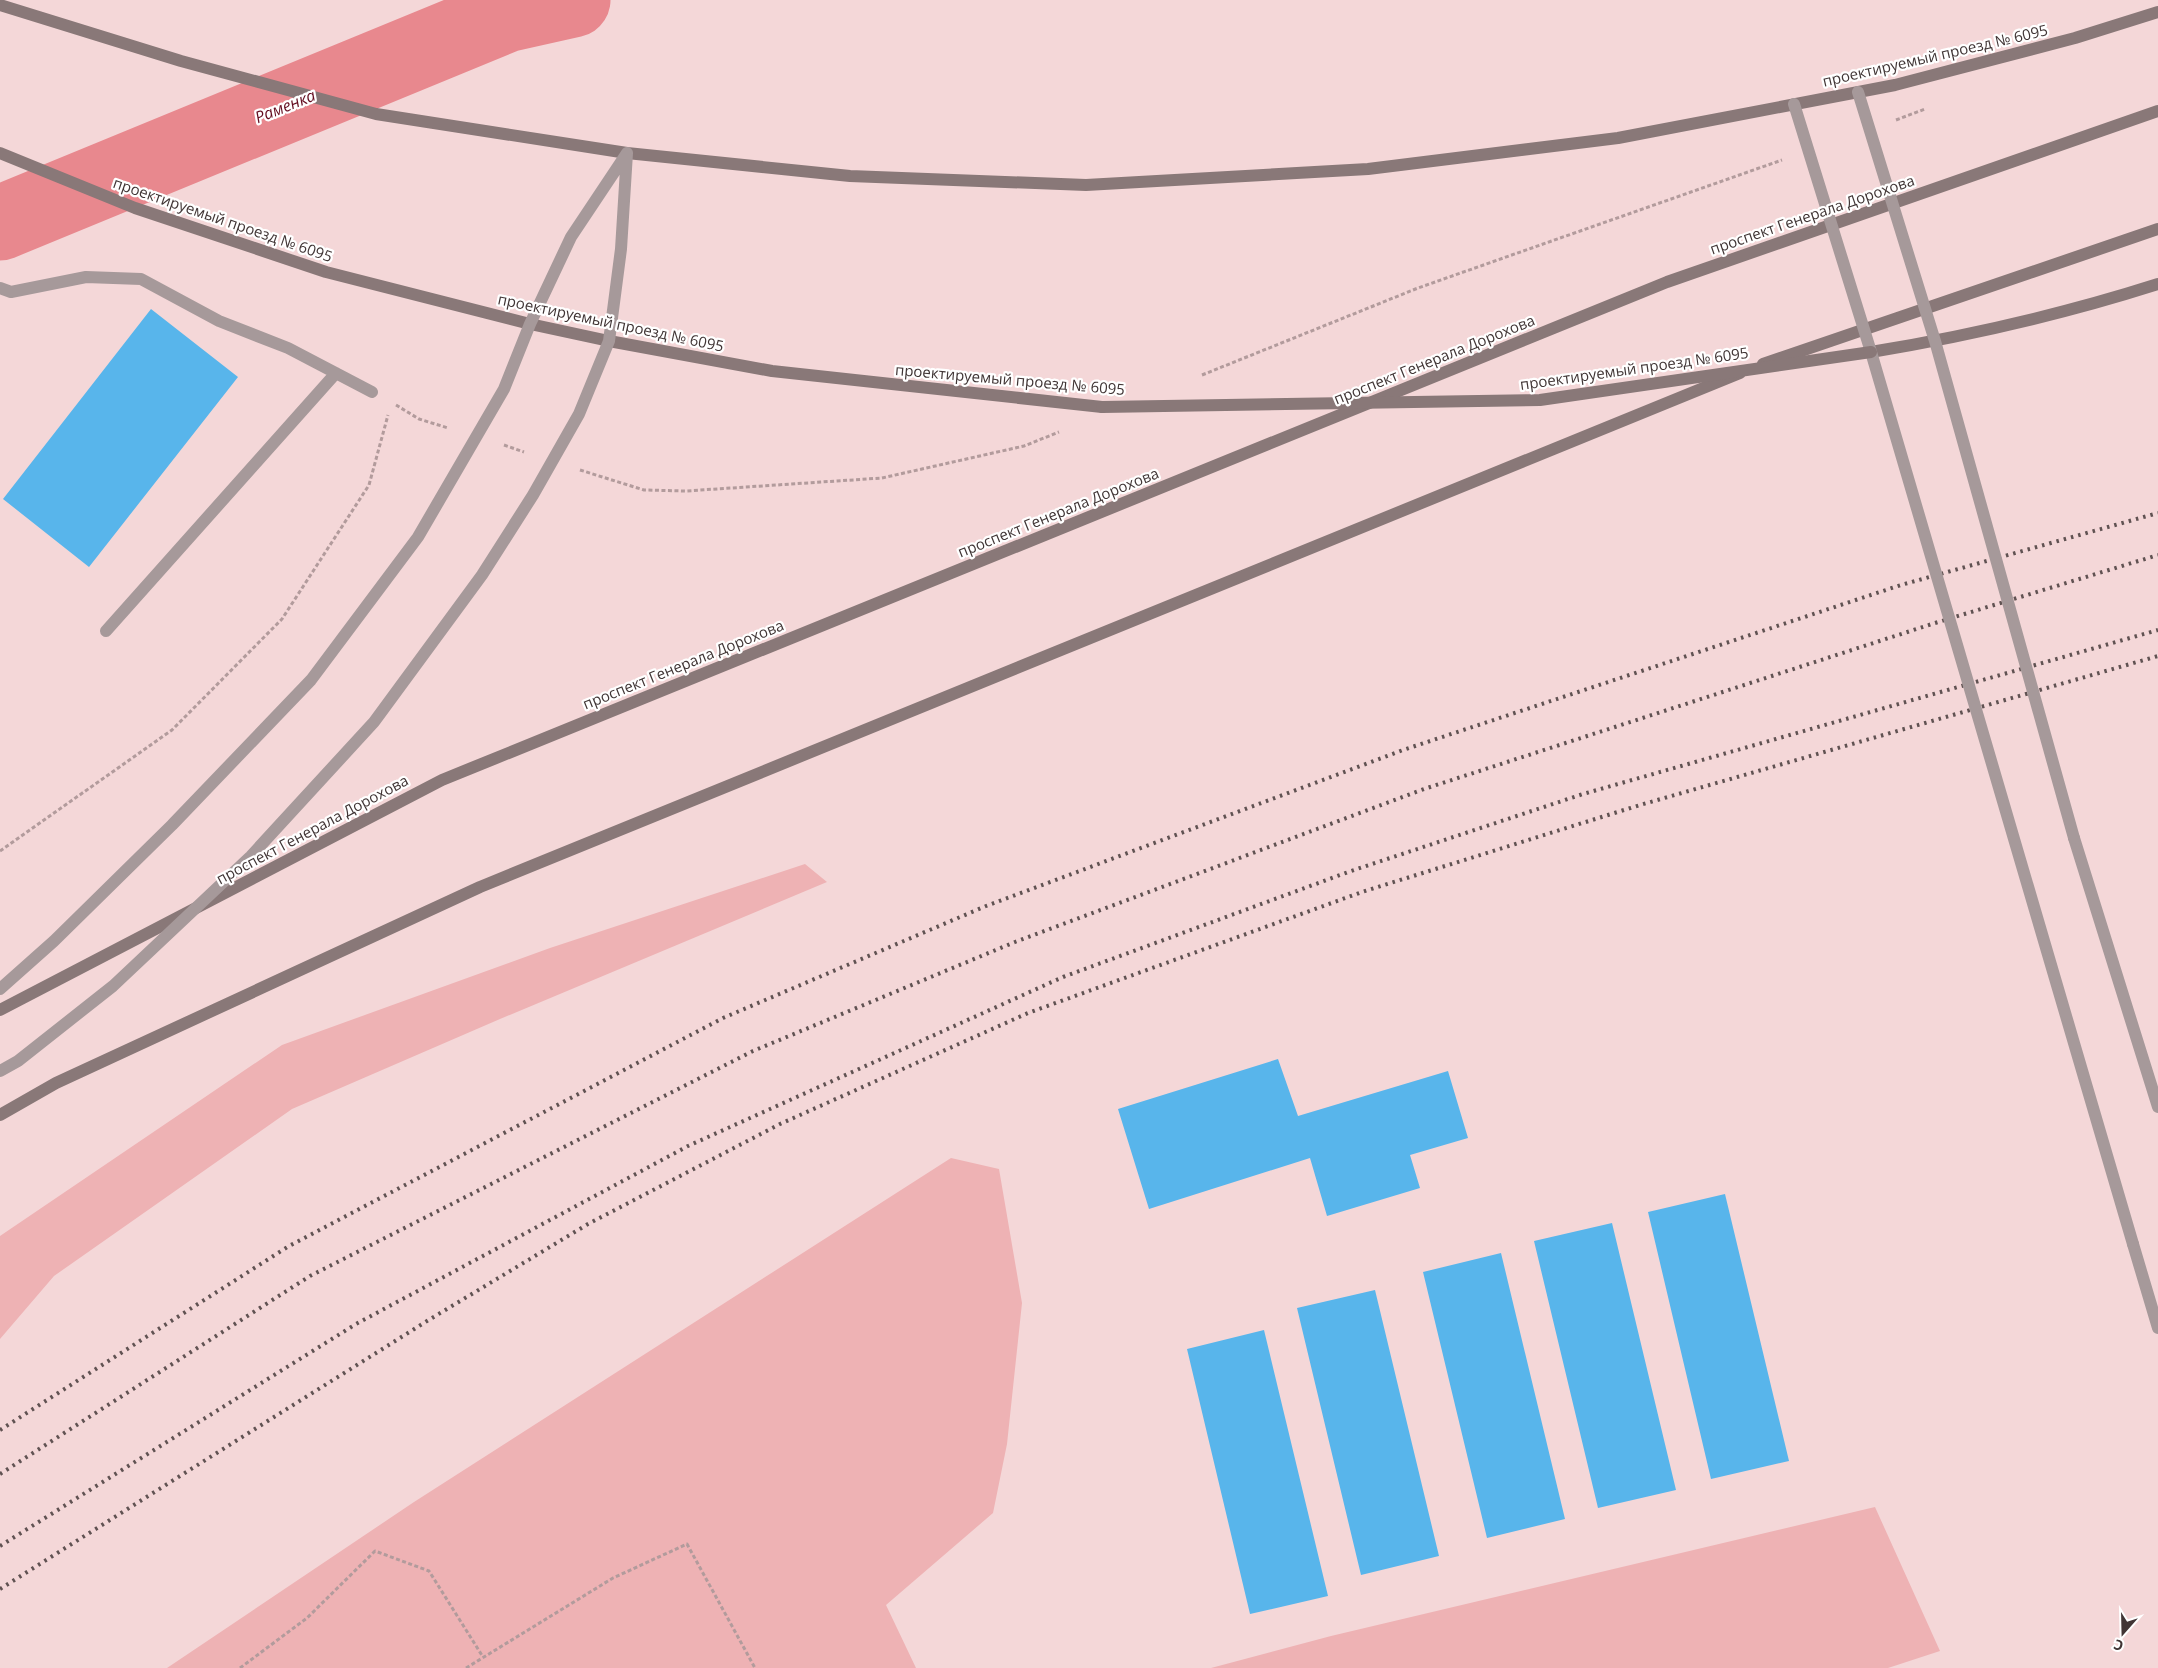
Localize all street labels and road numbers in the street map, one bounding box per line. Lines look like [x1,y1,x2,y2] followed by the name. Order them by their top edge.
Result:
[1820,19,2050,91] street label: проектируемый проезд № 6095
[1707,170,1917,258] street label: проспект Генерала Дорохова
[111,172,335,266] street label: проектируемый проезд № 6095
[496,288,726,356] street label: проектируемый проезд № 6095
[1331,309,1537,409] street label: проспект Генерала Дорохова
[1518,342,1750,394] street label: проектируемый проезд № 6095
[894,359,1126,399] street label: проектируемый проезд № 6095
[955,462,1161,562] street label: проспект Генерала Дорохова
[580,614,786,714] street label: проспект Генерала Дорохова
[212,770,412,888] street label: проспект Генерала Дорохова

